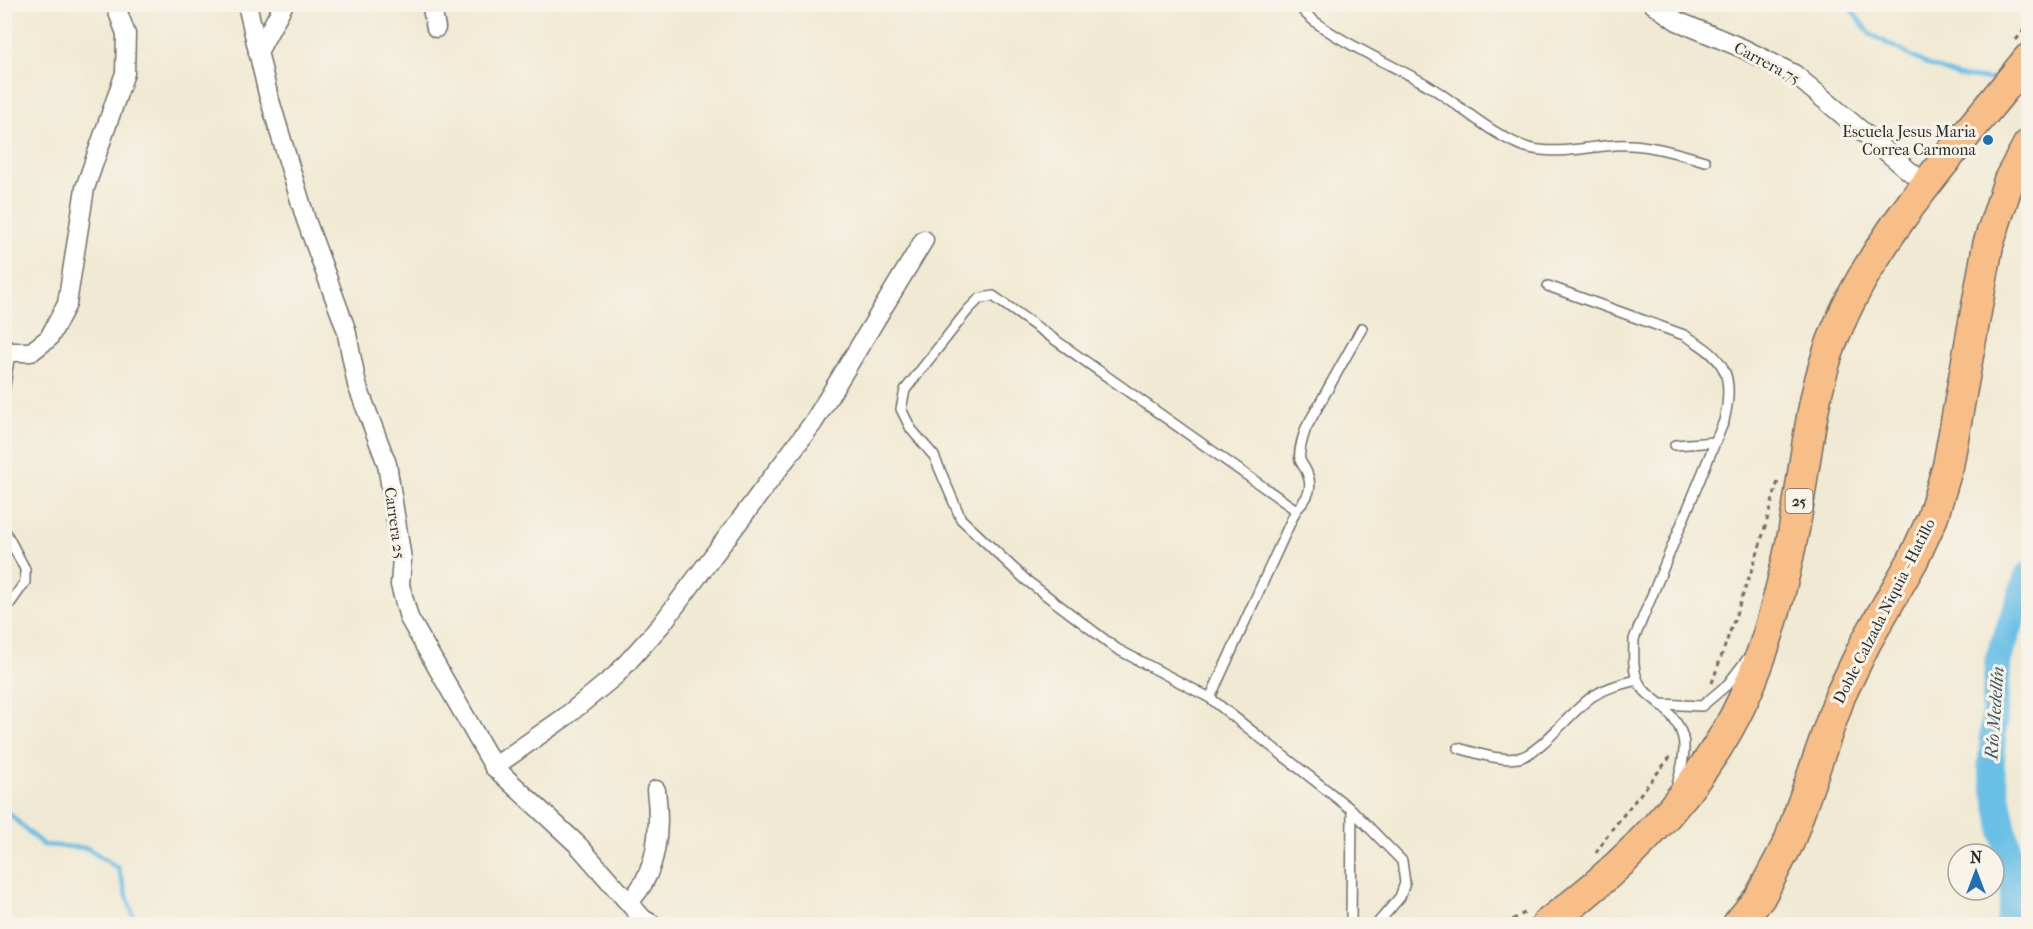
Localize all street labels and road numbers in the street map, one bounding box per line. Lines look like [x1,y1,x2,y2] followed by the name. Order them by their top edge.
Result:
[1731,38,1803,88] street label: Carrera 75
[381,486,409,560] street label: Carrera 25
[1786,489,1812,513] road number: 25
[1829,515,1939,707] street label: Doble Calzada Niquia - Hatillo

